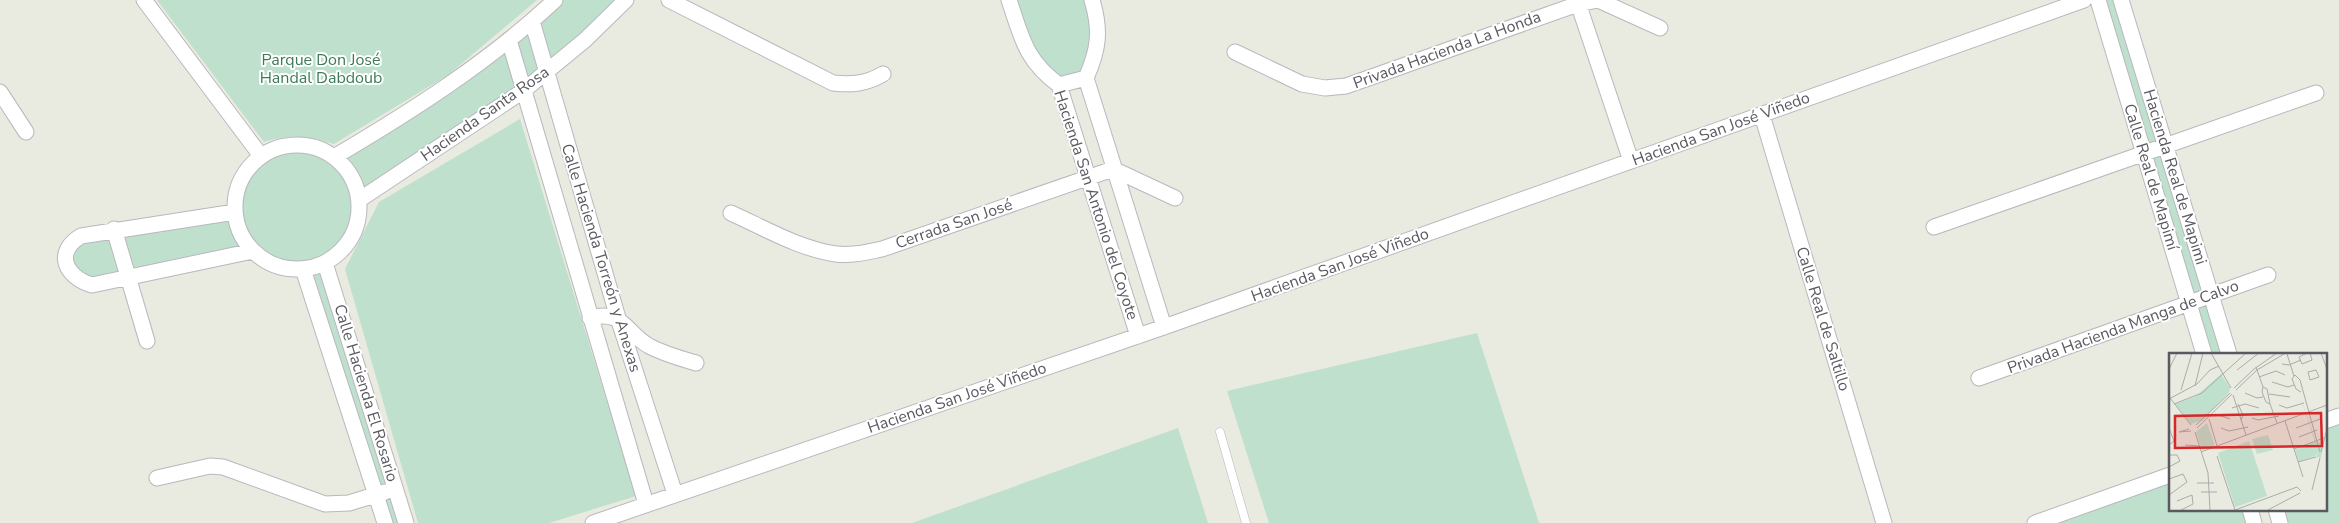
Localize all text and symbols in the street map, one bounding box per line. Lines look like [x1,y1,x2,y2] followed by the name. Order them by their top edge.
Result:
[1350,6,1544,94] street label: Privada Hacienda La Honda
[260,49,382,89] park label: Parque Don José Handal Dabdoub
[416,61,554,167] street label: Hacienda Santa Rosa
[1048,87,1144,323] street label: Hacienda San Antonio del Coyote
[1629,87,1813,171] street label: Hacienda San José Viñedo
[2138,87,2212,267] street label: Hacienda Real de Mapimi
[2118,101,2184,254] street label: Calle Real de Mapimí
[556,141,646,375] street label: Calle Hacienda Torreón y Anexas
[893,194,1015,254] street label: Cerrada San José
[1248,223,1432,307] street label: Hacienda San José Viñedo
[1791,244,1855,394] street label: Calle Real de Saltillo
[2004,275,2242,379] street label: Privada Hacienda Manga de Calvo
[329,302,404,484] street label: Calle Hacienda El Rosario
[2169,353,2326,510] inset map
[865,357,1049,439] street label: Hacienda San José Viñedo

